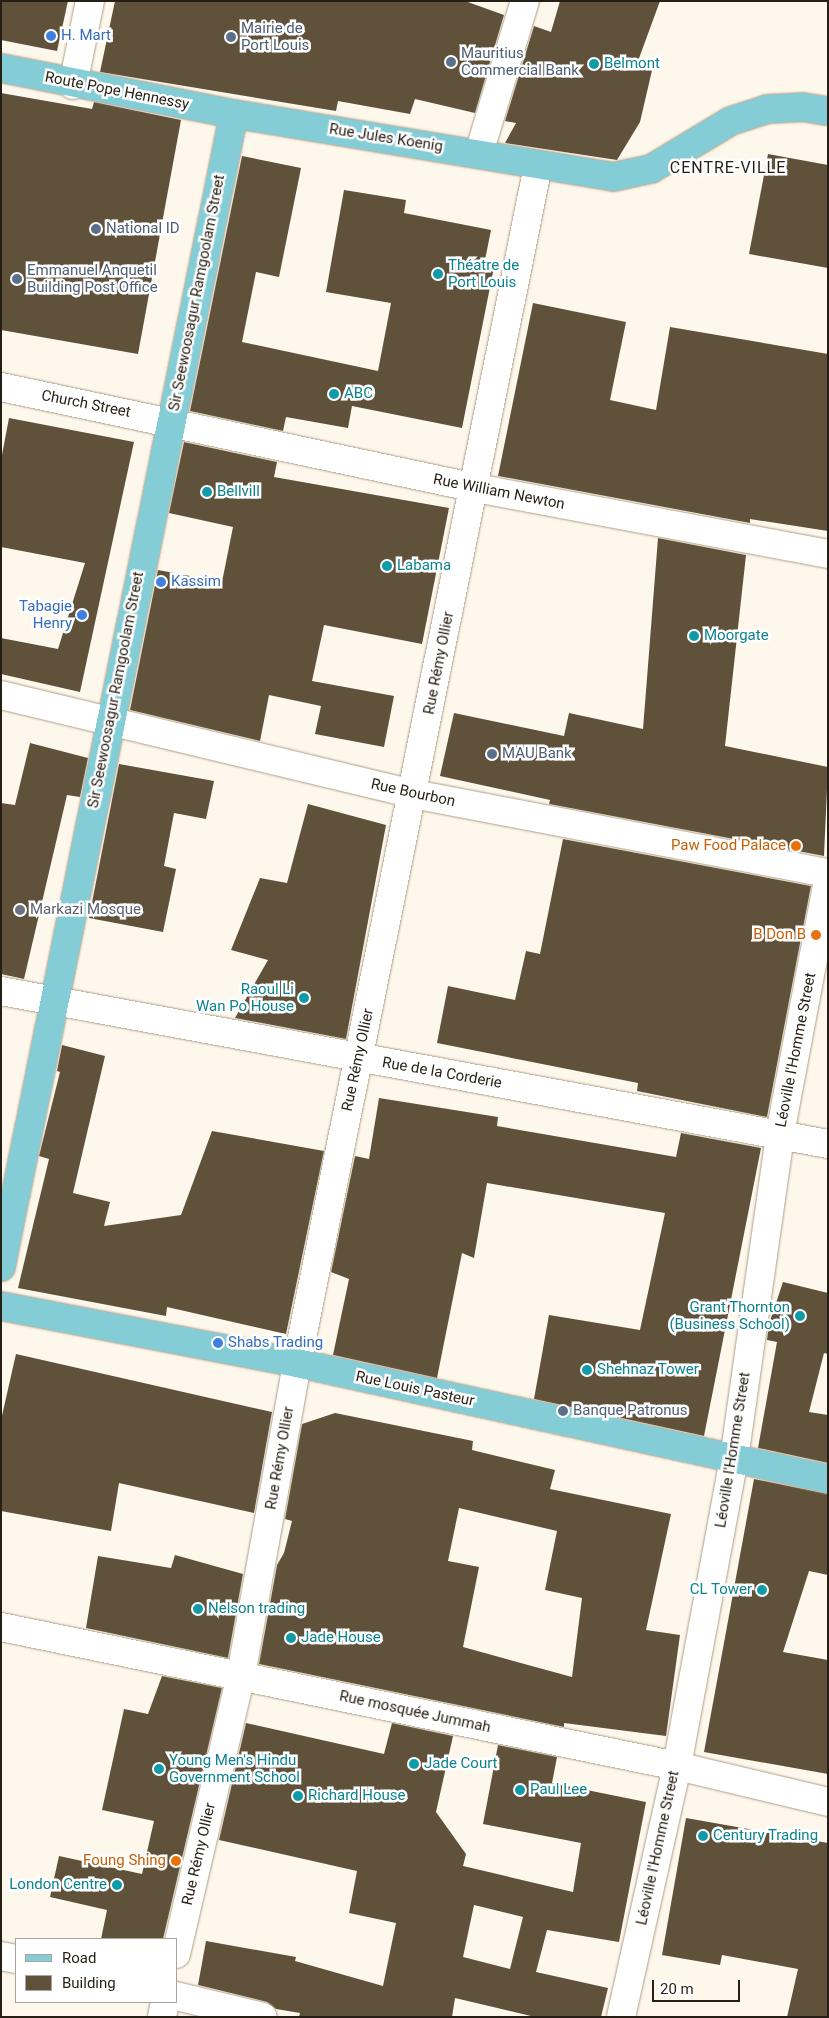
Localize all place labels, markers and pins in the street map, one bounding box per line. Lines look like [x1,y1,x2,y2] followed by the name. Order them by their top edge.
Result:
[241,19,309,54] place label: Mairie de Port Louis
[61,27,111,45] place label: H. Mart
[45,30,57,42] marker: H. Mart
[225,31,237,43] marker: Mairie de Port Louis
[461,44,579,79] place label: Mauritius Commercial Bank
[604,55,660,73] place label: Belmont
[445,56,457,68] marker: Mauritius Commercial Bank
[588,58,600,70] marker: Belmont
[106,220,180,238] place label: National ID
[90,223,102,235] marker: National ID
[448,256,519,291] place label: Théatre de Port Louis
[27,261,158,296] place label: Emmanuel Anquetil Building Post Office
[432,268,444,280] marker: Théatre de Port Louis
[11,273,23,285] marker: Emmanuel Anquetil Building Post Office
[344,385,373,403] place label: ABC
[328,388,340,400] marker: ABC
[217,483,260,501] place label: Bellvill
[201,486,213,498] marker: Bellvill
[397,557,451,575] place label: Labama
[381,560,393,572] marker: Labama
[171,573,221,591] place label: Kassim
[155,576,167,588] marker: Kassim
[19,597,72,632] place label: Tabagie Henry
[76,609,88,621] marker: Tabagie Henry
[704,627,769,645] place label: Moorgate
[688,630,700,642] marker: Moorgate
[502,745,572,763] place label: MAU Bank
[486,748,498,760] marker: MAU Bank
[671,837,786,855] place label: Paw Food Palace
[790,840,802,852] marker: Paw Food Palace
[30,901,141,919] place label: Markazi Mosque
[14,904,26,916] marker: Markazi Mosque
[753,926,806,944] place label: B Don B
[810,929,822,941] marker: B Don B
[196,980,294,1015] place label: Raoul Li Wan Po House
[298,992,310,1004] marker: Raoul Li Wan Po House
[669,1298,790,1333] place label: Grant Thornton (Business School)
[794,1310,806,1322] marker: Grant Thornton (Business School)
[228,1334,323,1352] place label: Shabs Trading
[212,1337,224,1349] marker: Shabs Trading
[597,1361,699,1379] place label: Shehnaz Tower
[581,1364,593,1376] marker: Shehnaz Tower
[573,1402,687,1420] place label: Banque Patronus
[557,1405,569,1417] marker: Banque Patronus
[689,1581,752,1599] place label: CL Tower
[756,1584,768,1596] marker: CL Tower
[208,1600,305,1618] place label: Nelson trading
[192,1603,204,1615] marker: Nelson trading
[301,1629,381,1647] place label: Jade House
[285,1632,297,1644] marker: Jade House
[169,1751,300,1786] place label: Young Men's Hindu Government School
[424,1755,498,1773] place label: Jade Court
[408,1758,420,1770] marker: Jade Court
[153,1763,165,1775] marker: Young Men's Hindu Government School
[530,1781,587,1799] place label: Paul Lee
[514,1784,526,1796] marker: Paul Lee
[308,1787,406,1805] place label: Richard House
[292,1790,304,1802] marker: Richard House
[713,1827,818,1845] place label: Century Trading
[697,1830,709,1842] marker: Century Trading
[83,1852,166,1870] place label: Foung Shing
[170,1855,182,1867] marker: Foung Shing
[9,1876,107,1894] place label: London Centre
[111,1879,123,1891] marker: London Centre

